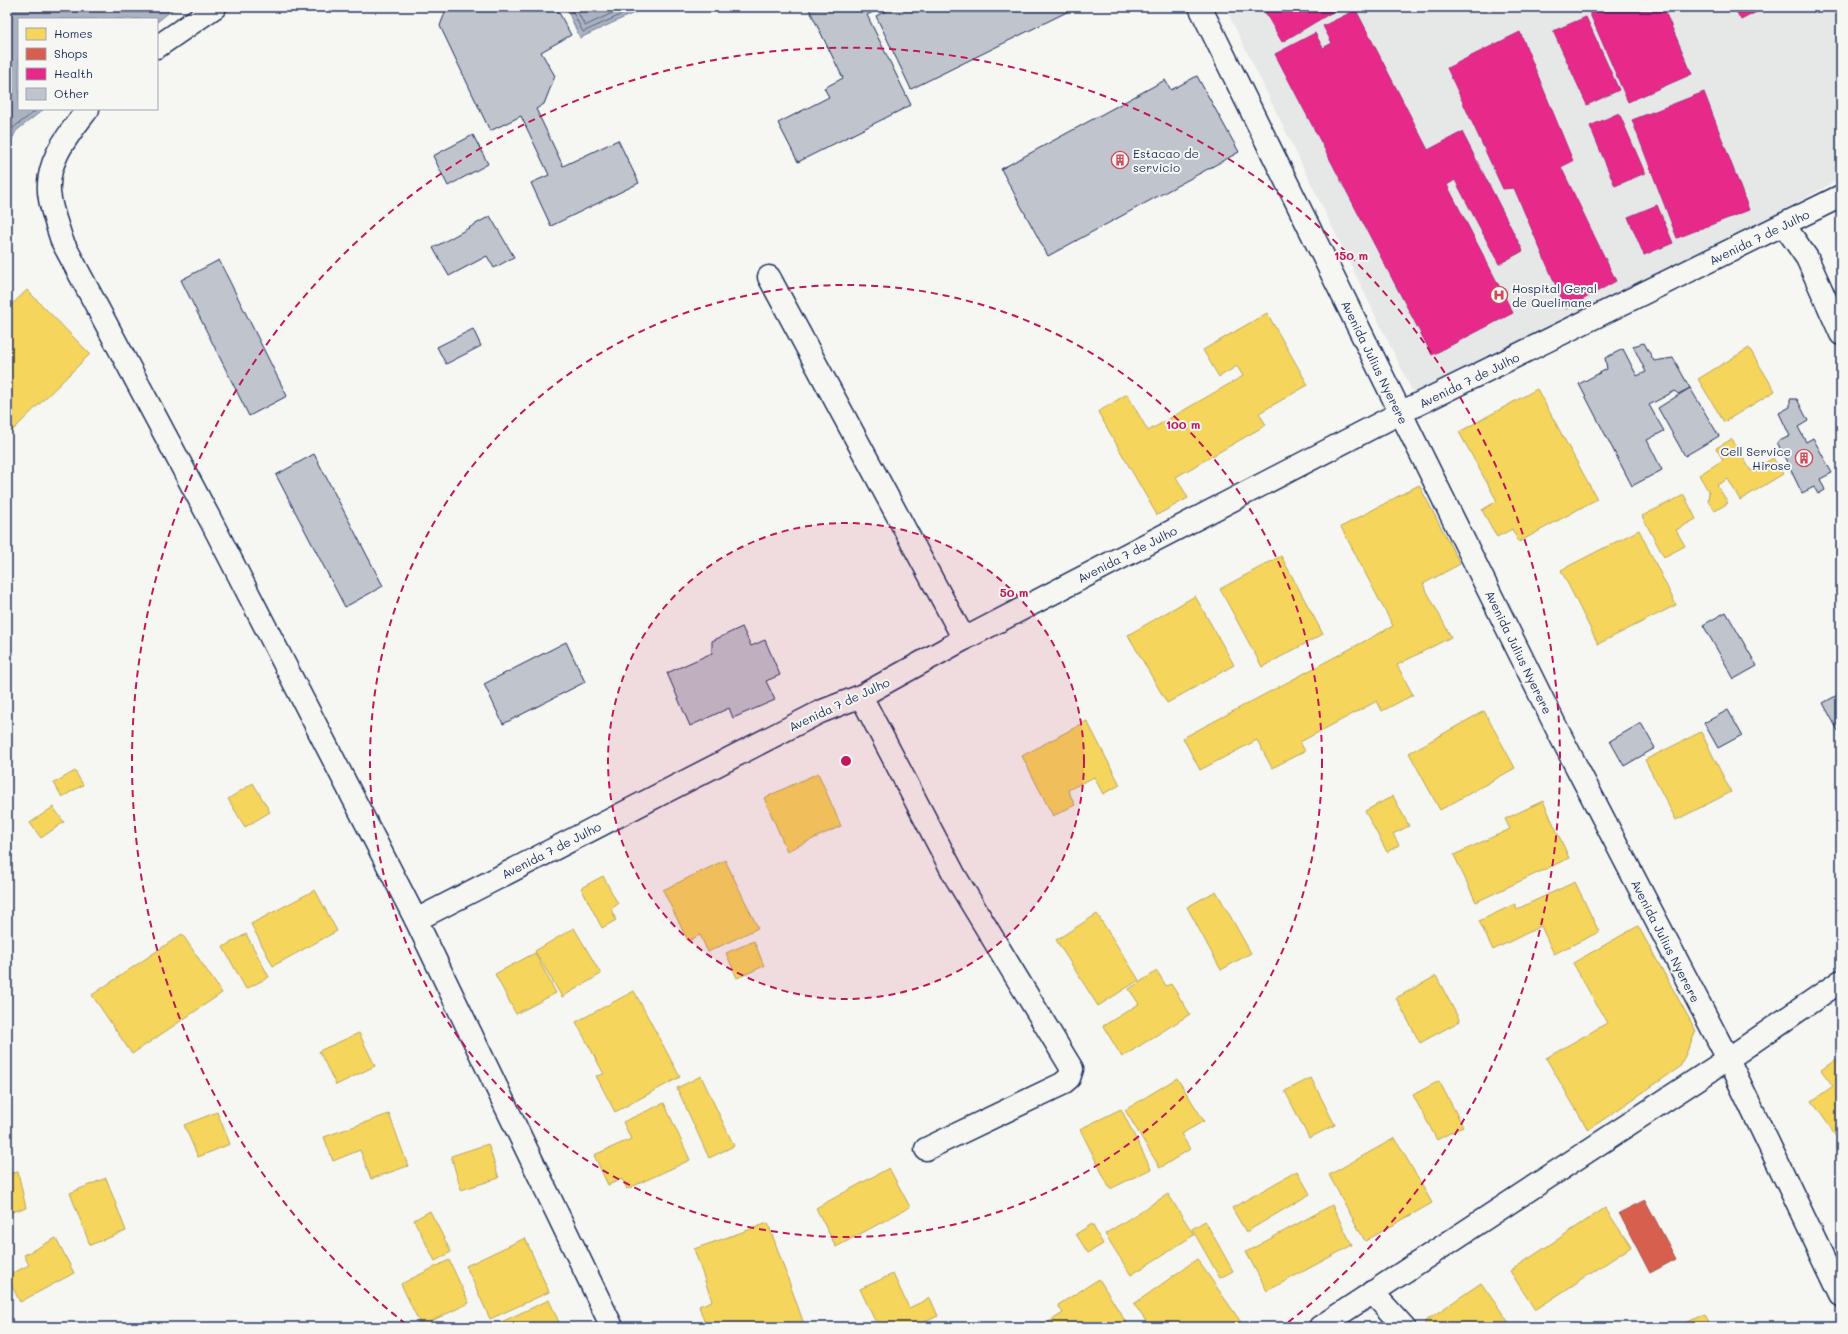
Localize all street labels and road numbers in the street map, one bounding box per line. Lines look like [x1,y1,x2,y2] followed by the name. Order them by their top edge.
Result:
[1706,206,1812,268] street label: Avenida 7 de Julho
[1338,298,1412,426] street label: Avenida Julius Nyerere
[1416,349,1522,411] street label: Avenida 7 de Julho
[1075,522,1179,586] street label: Avenida 7 de Julho
[1482,588,1556,716] street label: Avenida Julius Nyerere
[786,674,892,734] street label: Avenida 7 de Julho
[499,818,603,882] street label: Avenida 7 de Julho
[1628,877,1704,1005] street label: Avenida Julius Nyerere

